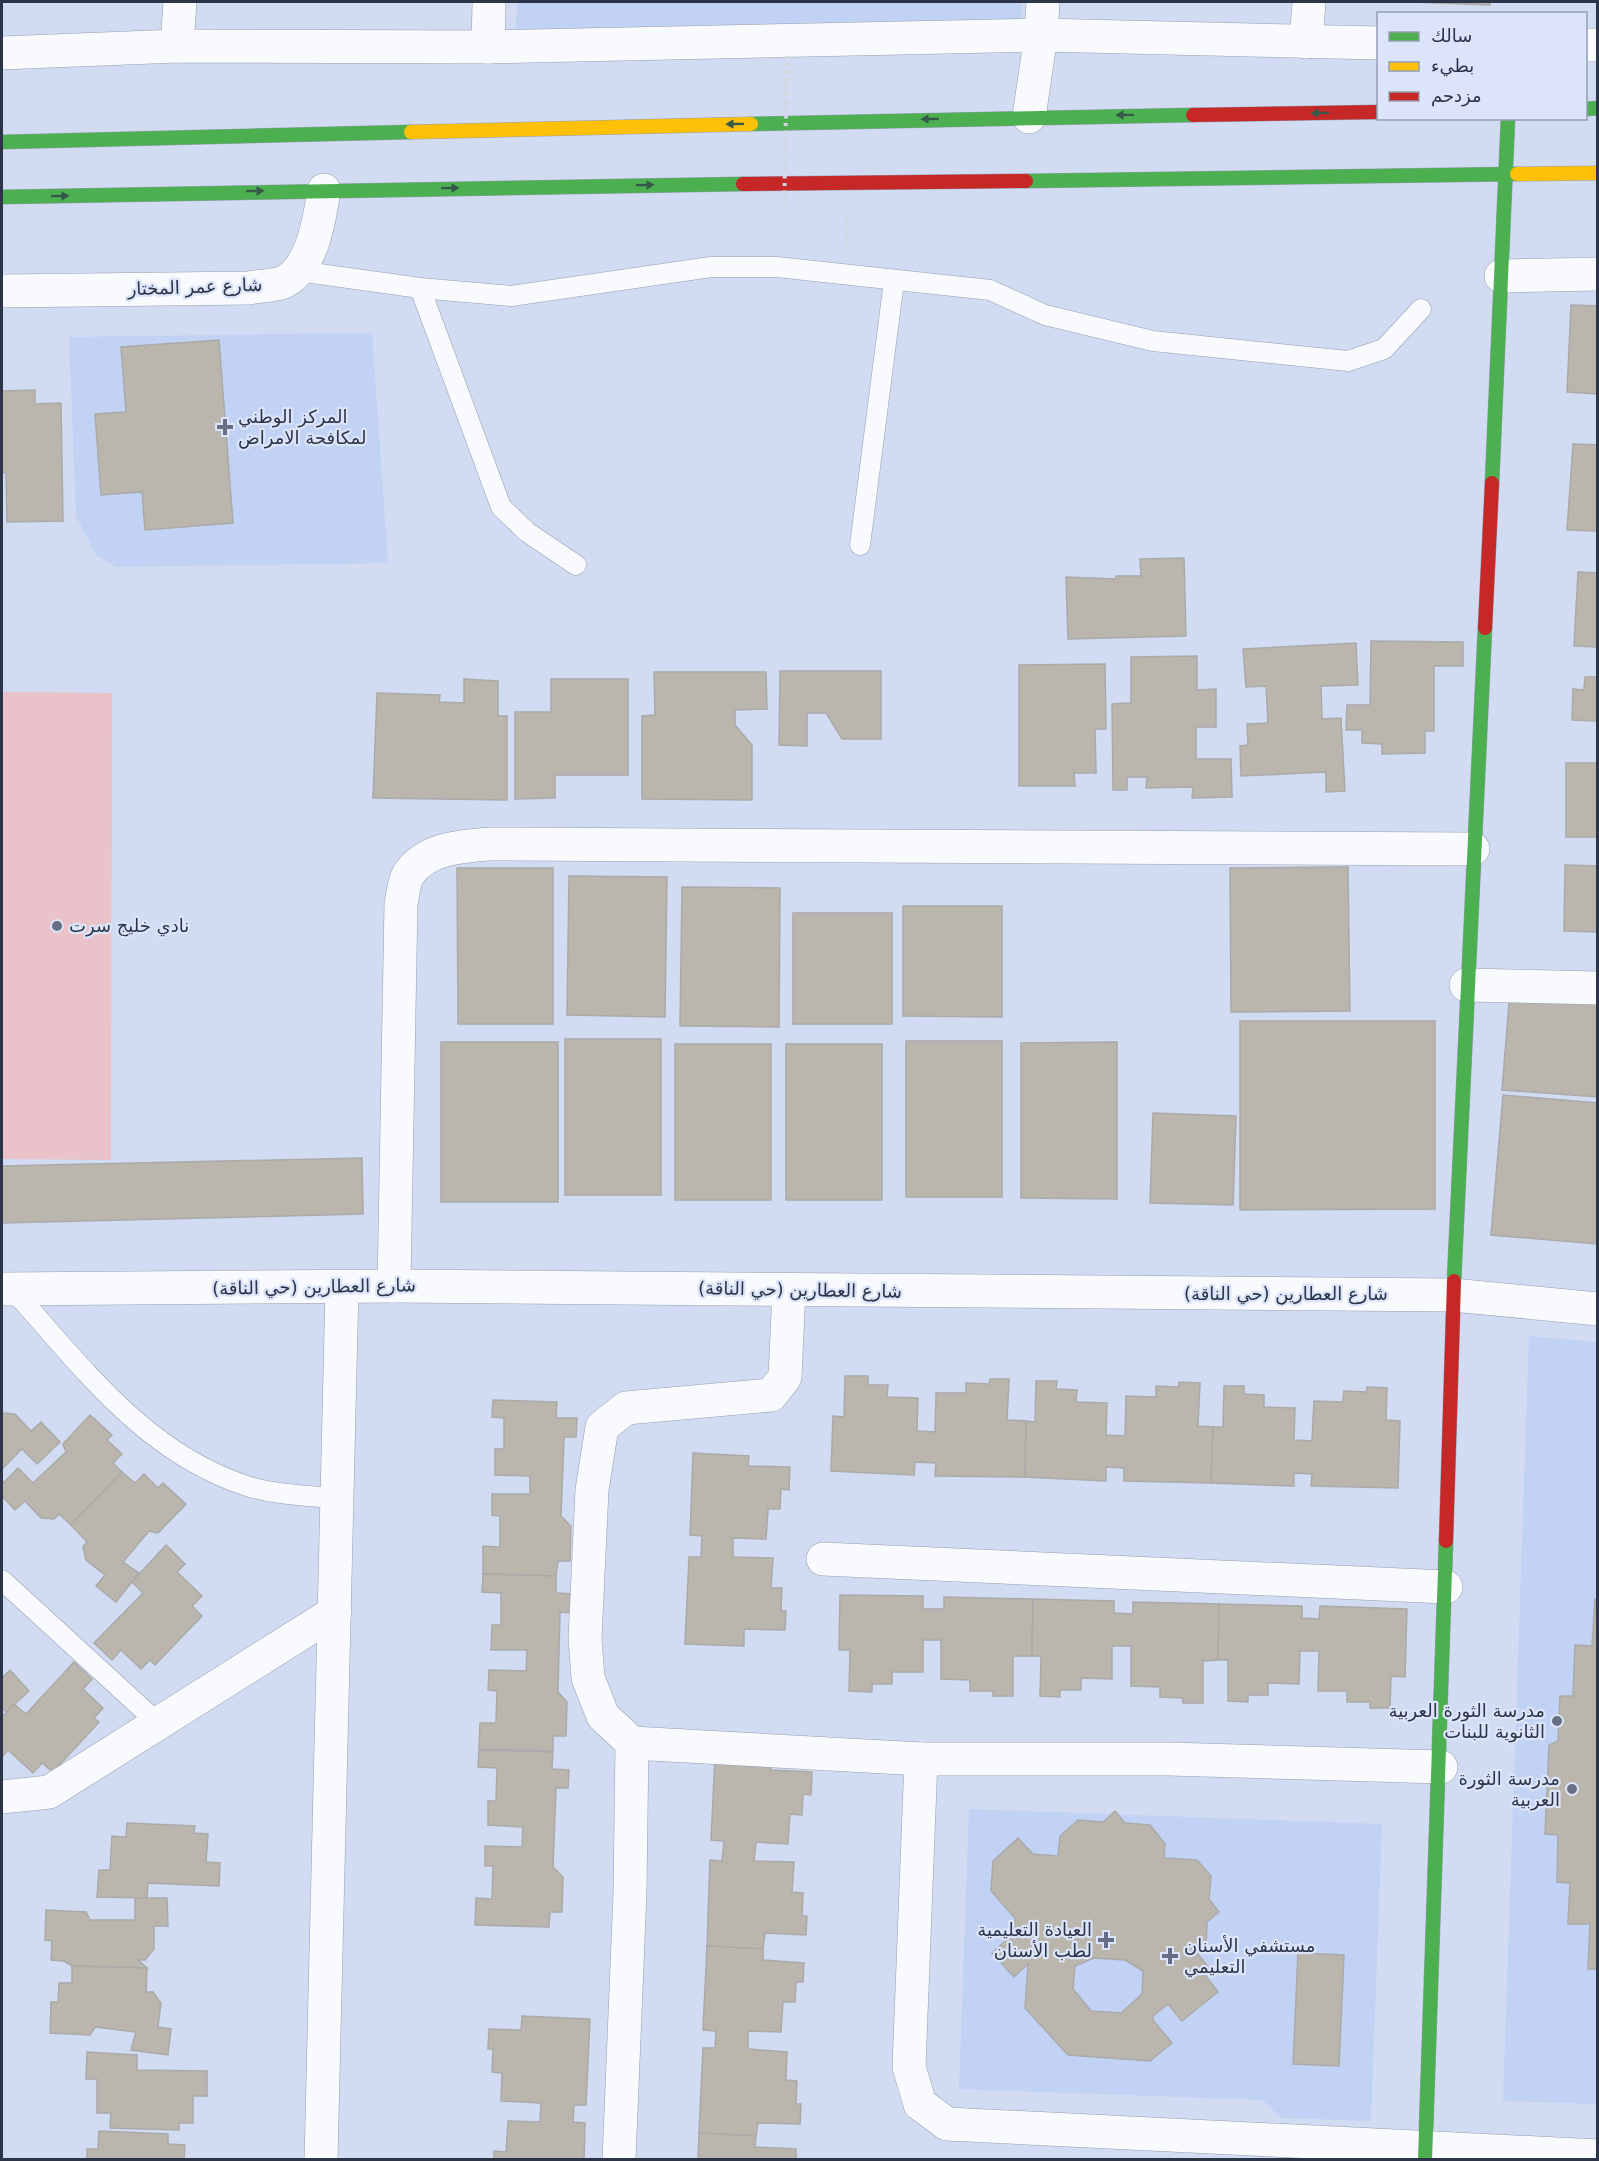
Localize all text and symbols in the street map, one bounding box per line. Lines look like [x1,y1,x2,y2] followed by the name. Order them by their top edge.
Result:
[1377,12,1587,120] legend
[1431,25,1472,46] text: سالك
[1431,55,1474,77] text: بطيء
[1431,85,1482,107] text: مزدحم
[1311,108,1330,117] one-way arrow
[1116,111,1135,120] one-way arrow
[921,114,940,124] one-way arrow
[726,119,745,129] one-way arrow
[635,180,654,190] one-way arrow
[440,183,459,193] one-way arrow
[245,187,264,196] one-way arrow
[50,191,69,201] one-way arrow
[126,274,263,300] street label: شارع عمر المختار
[238,406,367,449] place label: المركز الوطني لمكافحة الامراض
[216,418,234,436] marker: المركز الوطني لمكافحة الامراض
[69,915,189,937] place label: نادي خليج سرت
[50,919,64,933] marker: نادي خليج سرت
[212,1274,416,1300] street label: شارع العطارين (حي الناقة)
[698,1277,902,1303] street label: شارع العطارين (حي الناقة)
[1184,1283,1388,1305] street label: شارع العطارين (حي الناقة)
[1389,1700,1545,1743] place label: مدرسة الثورة العربية الثانوية للبنات
[1550,1714,1564,1728] marker: مدرسة الثورة العربية الثانوية للبنات
[1458,1768,1560,1811] place label: مدرسة الثورة العربية
[1565,1782,1579,1796] marker: مدرسة الثورة العربية
[977,1919,1092,1961] place label: العيادة التعليمية لطب الأسنان
[1097,1931,1115,1949] marker: العيادة التعليمية لطب الأسنان
[1184,1935,1316,1978] place label: مستشفي الأسنان التعليمي
[1161,1947,1179,1965] marker: مستشفي الأسنان التعليمي

